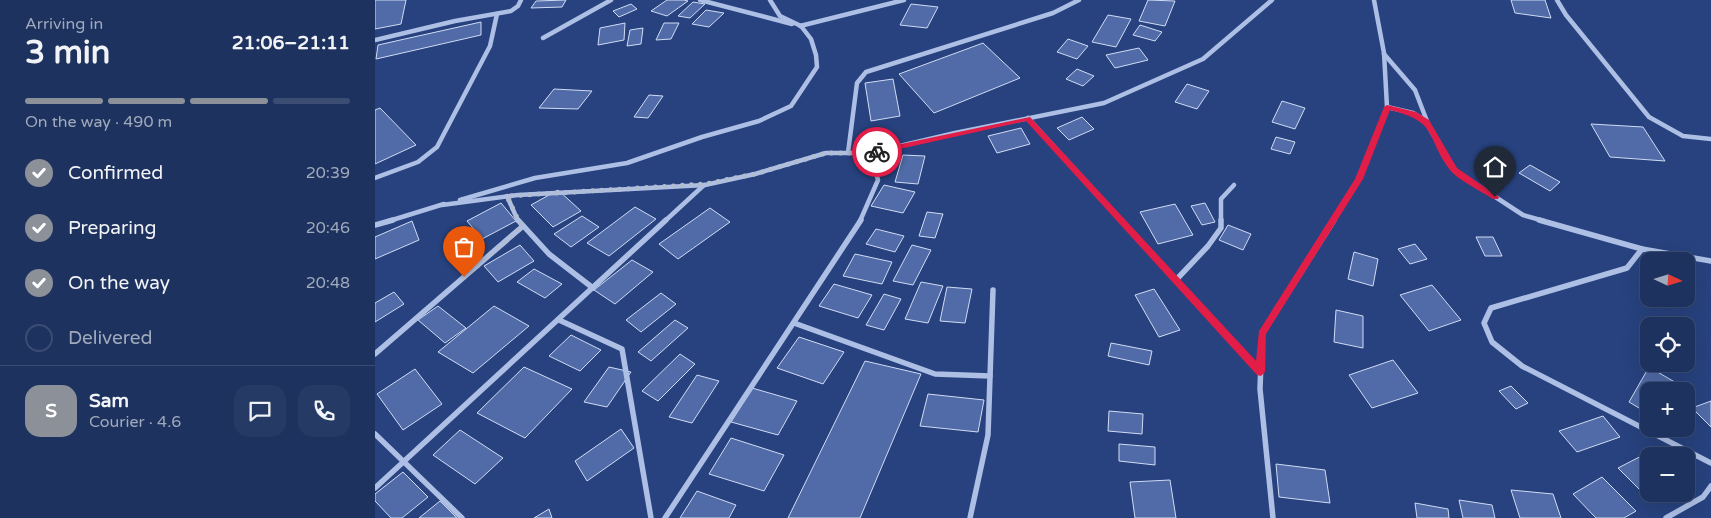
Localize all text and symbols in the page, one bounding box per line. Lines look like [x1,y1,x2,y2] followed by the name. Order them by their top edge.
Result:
[25,14,103,34] text: Arriving in
[232,32,350,54] text: 21:06–21:11
[25,34,110,72] text: 3 min
[25,112,172,132] text: On the way · 490 m
[852,127,902,177] courier
[863,138,891,166] icon: bike
[1474,146,1516,197] pin
[1481,153,1509,181] icon: home
[25,159,53,187] icon: check
[68,162,163,184] text: Confirmed
[306,163,350,183] text: 20:39
[25,214,53,242] icon: check
[68,217,157,239] text: Preparing
[306,218,350,238] text: 20:46
[443,226,485,277] pin
[450,233,478,261] icon: bag
[1640,252,1695,308] north arrow
[1640,252,1695,502] map controls
[25,269,53,297] icon: check
[68,272,170,294] text: On the way
[306,273,350,293] text: 20:48
[1640,317,1695,372] button: locate
[68,327,153,349] text: Delivered
[1640,382,1695,437] button: +
[234,385,286,437] button: chat
[298,385,350,437] button: phone
[89,390,129,412] text: Sam
[45,400,57,422] text: S
[89,412,181,432] text: Courier · 4.6
[1640,447,1695,502] button: −

